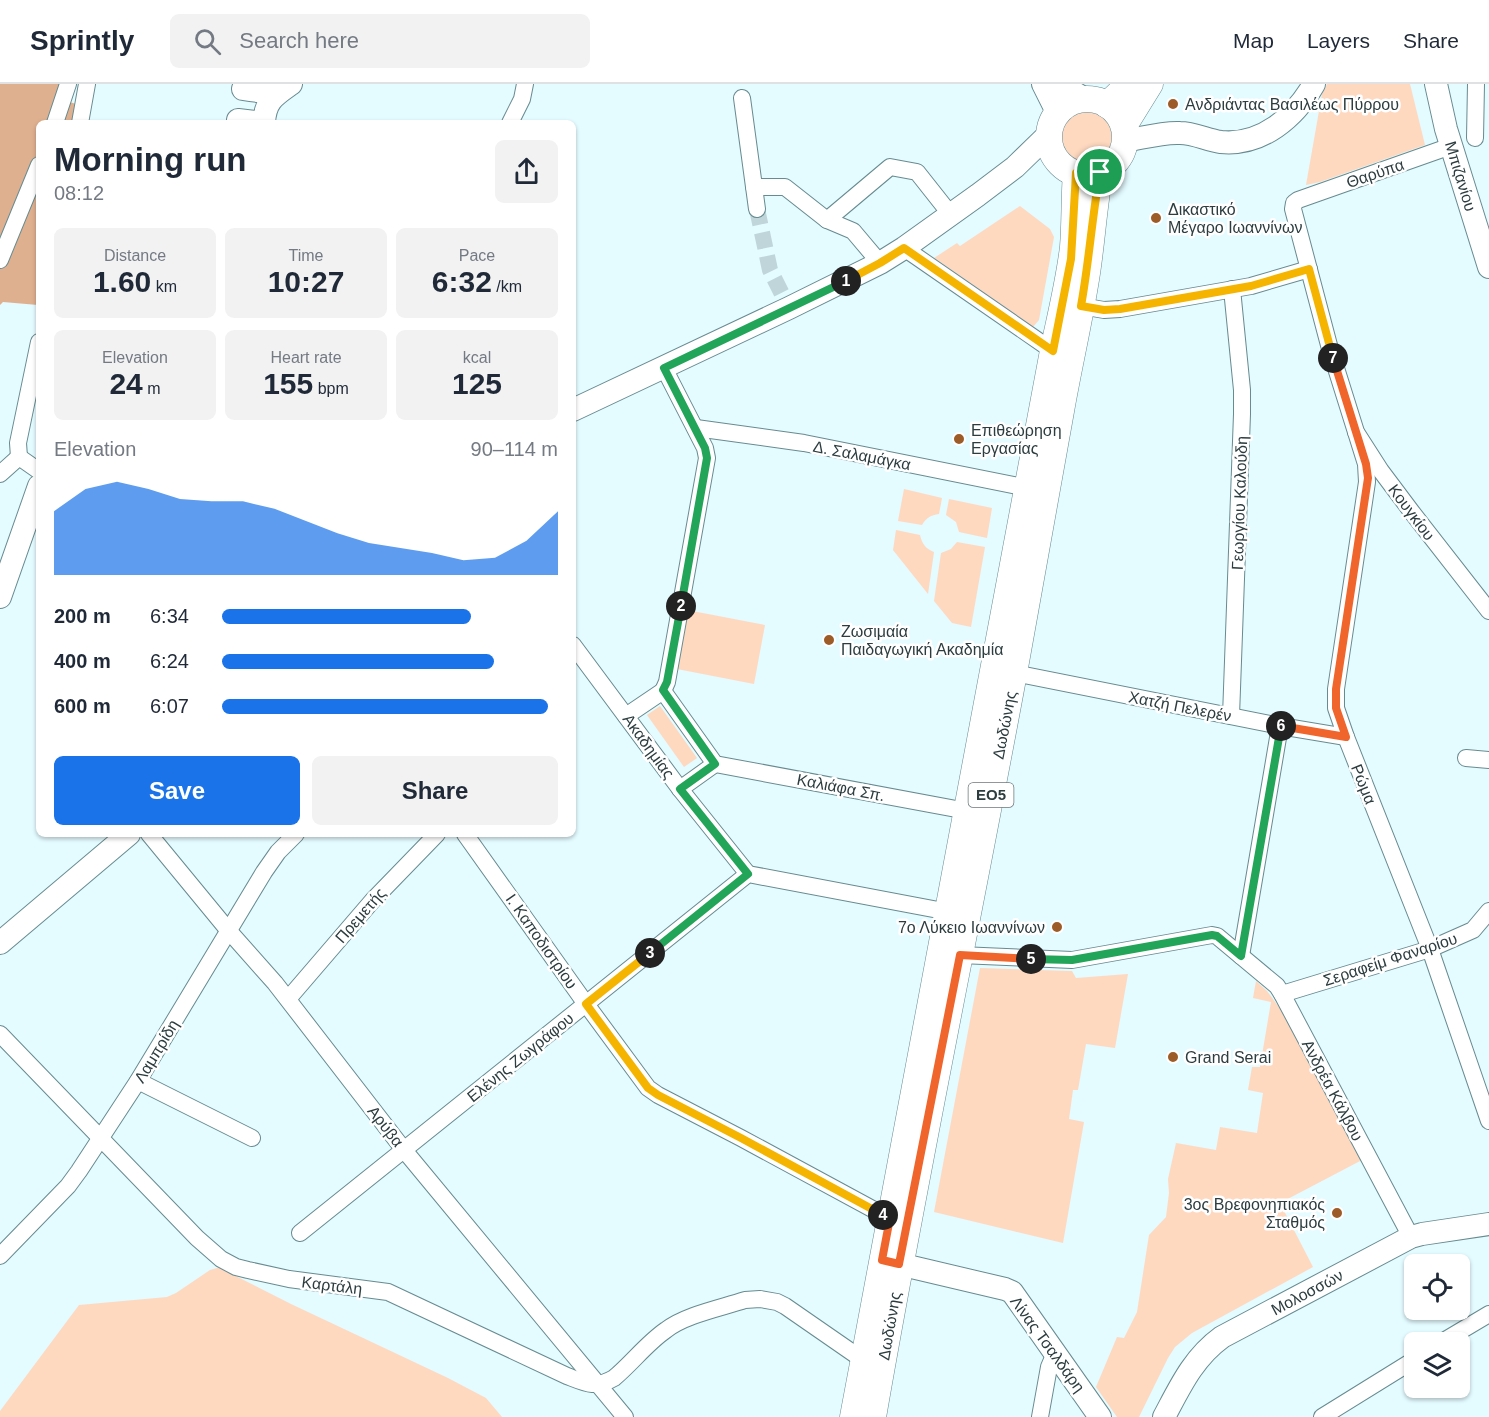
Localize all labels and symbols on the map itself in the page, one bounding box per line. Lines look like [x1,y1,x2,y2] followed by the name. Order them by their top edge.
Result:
[1185,96,1399,113] place label: Ανδριάντας Βασιλέως Πύρρου
[1166,97,1180,111] marker: Ανδριάντας Βασιλέως Πύρρου
[1441,139,1479,214] street label: Μπιζανίου
[1074,146,1125,197] pin
[1344,156,1406,191] street label: Θαρύπα
[1168,201,1302,236] place label: Δικαστικό Μέγαρο Ιωαννίνων
[1149,211,1163,225] marker: Δικαστικό Μέγαρο Ιωαννίνων
[831,266,861,296] pin: 1
[1318,343,1348,373] pin: 7
[971,422,1062,457] place label: Επιθεώρηση Εργασίας
[952,432,966,446] marker: Επιθεώρηση Εργασίας
[1229,436,1250,570] street label: Γεωργίου Καλούδη
[812,438,912,473] street label: Δ. Σαλαμάγκα
[1385,481,1438,544] street label: Κουγκίου
[666,591,696,621] pin: 2
[841,623,1004,658] place label: Ζωσιμαία Παιδαγωγική Ακαδημία
[822,633,836,647] marker: Ζωσιμαία Παιδαγωγική Ακαδημία
[1127,688,1233,726] street label: Χατζή Πελερέν
[990,689,1019,761] street label: Δωδώνης
[620,711,678,782] street label: Ακαδημίας
[1266,711,1296,741] pin: 6
[1348,762,1379,807] street label: Ρώμα
[795,771,886,804] street label: Καλιάφα Σπ.
[968,783,1014,807] road number: ΕΟ5
[332,884,389,946] street label: Πρεμετής
[503,891,581,992] street label: Ι. Καποδιστρίου
[898,919,1045,936] place label: 7ο Λύκειο Ιωαννίνων
[1050,920,1064,934] marker: 7ο Λύκειο Ιωαννίνων
[1321,930,1459,989] street label: Σεραφείμ Φαναρίου
[635,938,665,968] pin: 3
[1016,944,1046,974] pin: 5
[464,1009,577,1105] street label: Ελένης Ζωγράφου
[131,1017,182,1086] street label: Λαμπρίδη
[1299,1037,1366,1144] street label: Ανδρέα Κάλβου
[1185,1049,1271,1066] place label: Grand Serai
[1166,1050,1180,1064] marker: Grand Serai
[364,1103,407,1150] street label: Αρύβα
[1184,1196,1325,1231] place label: 3ος Βρεφονηπιακός Σταθμός
[868,1200,898,1230] pin: 4
[1330,1206,1344,1220] marker: 3ος Βρεφονηπιακός Σταθμός
[1268,1266,1346,1318] street label: Μολοσσών
[301,1273,363,1298] street label: Καρτάλη
[875,1290,904,1362] street label: Δωδώνης
[1007,1293,1088,1396] street label: Λίνας Τσαλδάρη

